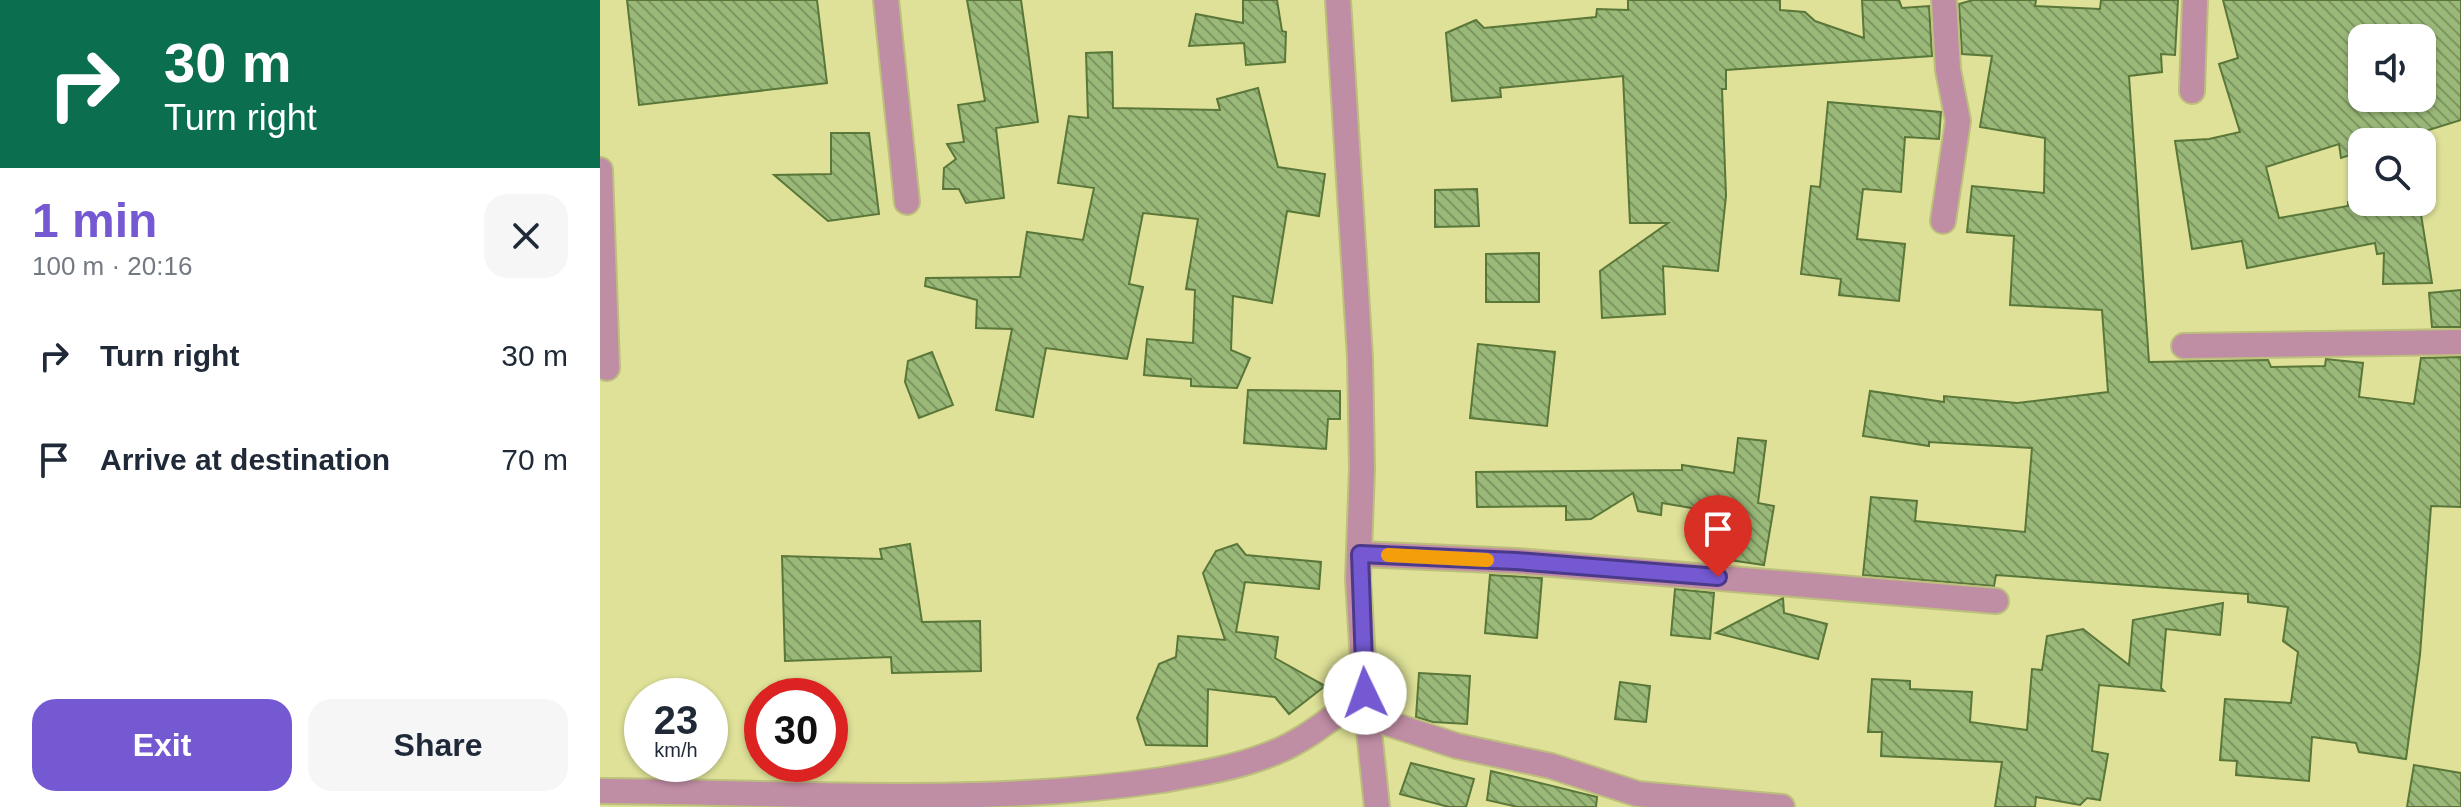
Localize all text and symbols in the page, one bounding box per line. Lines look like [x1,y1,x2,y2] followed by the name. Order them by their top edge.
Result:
[2348,24,2436,216] map controls
[2348,24,2436,112] button: sound
[164,31,292,94] text: 30 m
[32,32,136,136] icon: right
[164,97,317,138] text: Turn right
[2348,128,2436,216] button: search
[32,194,157,247] text: 1 min
[484,194,568,278] button: close
[32,251,192,281] text: 100 m · 20:16
[32,334,76,378] icon: right
[100,339,239,372] text: Turn right
[501,339,568,372] text: 30 m
[32,438,76,482] icon: arrive
[100,443,390,476] text: Arrive at destination
[501,443,568,476] text: 70 m
[1684,495,1752,577] pin
[1696,507,1740,551] icon: arrive
[1323,651,1407,735] position arrow
[744,678,848,782] speed limit sign: 30
[654,698,698,742] text: 23
[32,699,292,791] button: Exit
[308,699,568,791] button: Share
[654,739,698,761] text: km/h

